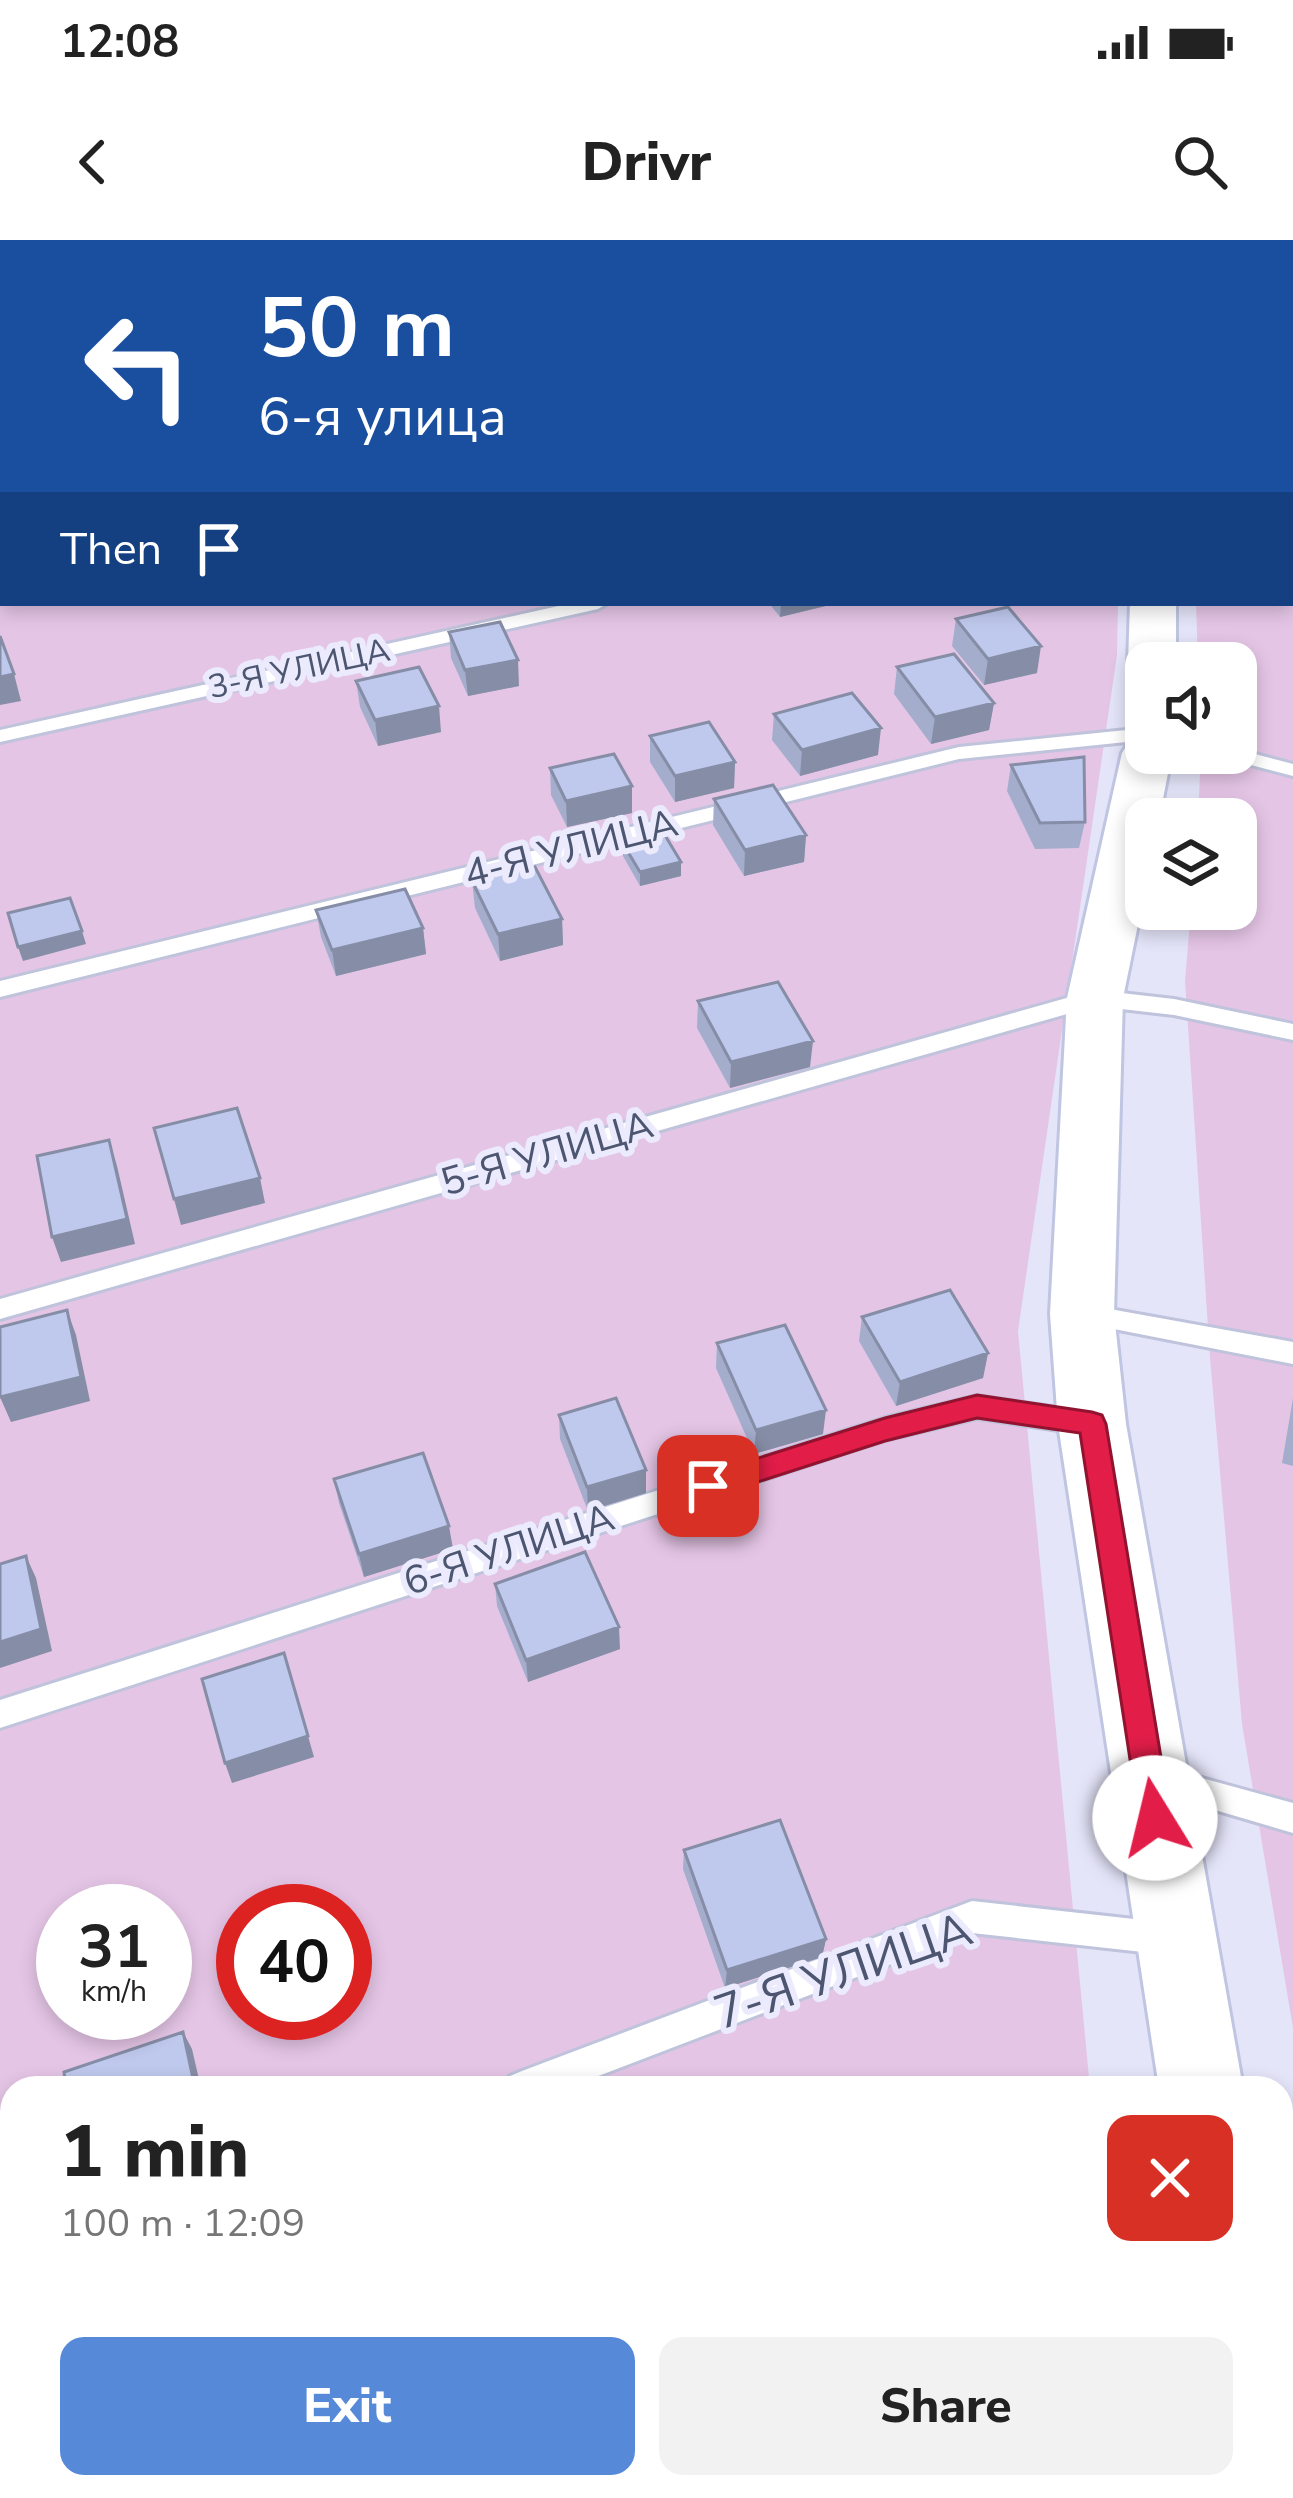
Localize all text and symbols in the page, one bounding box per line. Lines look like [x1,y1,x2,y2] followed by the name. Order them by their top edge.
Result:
[60,12,179,73] text: 12:08
[582,125,711,199] text: Drivr
[60,129,126,195] icon: back
[1167,129,1233,195] icon: search
[258,271,455,386] text: 50 m
[60,288,216,444] icon: left
[258,380,507,454] text: 6-я улица
[186,516,252,582] icon: arrive
[60,519,162,580] text: Then
[204,628,394,710] street label: 3-Я УЛИЦА
[1125,642,1257,930] map controls
[1125,642,1257,774] button: sound
[459,797,683,901] street label: 4-Я УЛИЦА
[1125,798,1257,930] button: layers
[435,1098,659,1210] street label: 5-Я УЛИЦА
[657,1435,759,1537] pin
[675,1453,741,1519] icon: arrive
[397,1491,621,1609] street label: 6-Я УЛИЦА
[1092,1755,1218,1881] position arrow
[216,1884,372,2040] speed limit sign: 40
[705,1896,981,2046] street label: 7-Я УЛИЦА
[78,1906,150,1988] text: 31
[81,1971,147,2012] text: km/h
[60,2103,249,2201] text: 1 min
[1107,2115,1233,2241] button: close
[60,2197,305,2250] text: 100 m · 12:09
[60,2337,635,2475] button: Exit
[659,2337,1233,2475] button: Share

